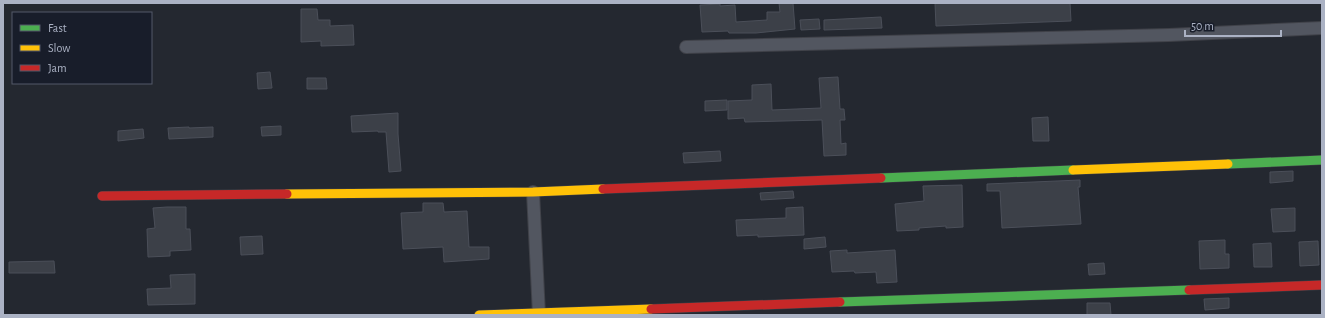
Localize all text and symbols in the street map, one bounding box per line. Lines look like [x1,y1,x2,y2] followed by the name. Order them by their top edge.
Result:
[12,12,152,84] legend
[1185,12,1281,38] scale bar
[1191,20,1214,32] text: 50 m
[48,22,67,34] text: Fast
[48,42,70,54] text: Slow
[48,62,67,74] text: Jam

